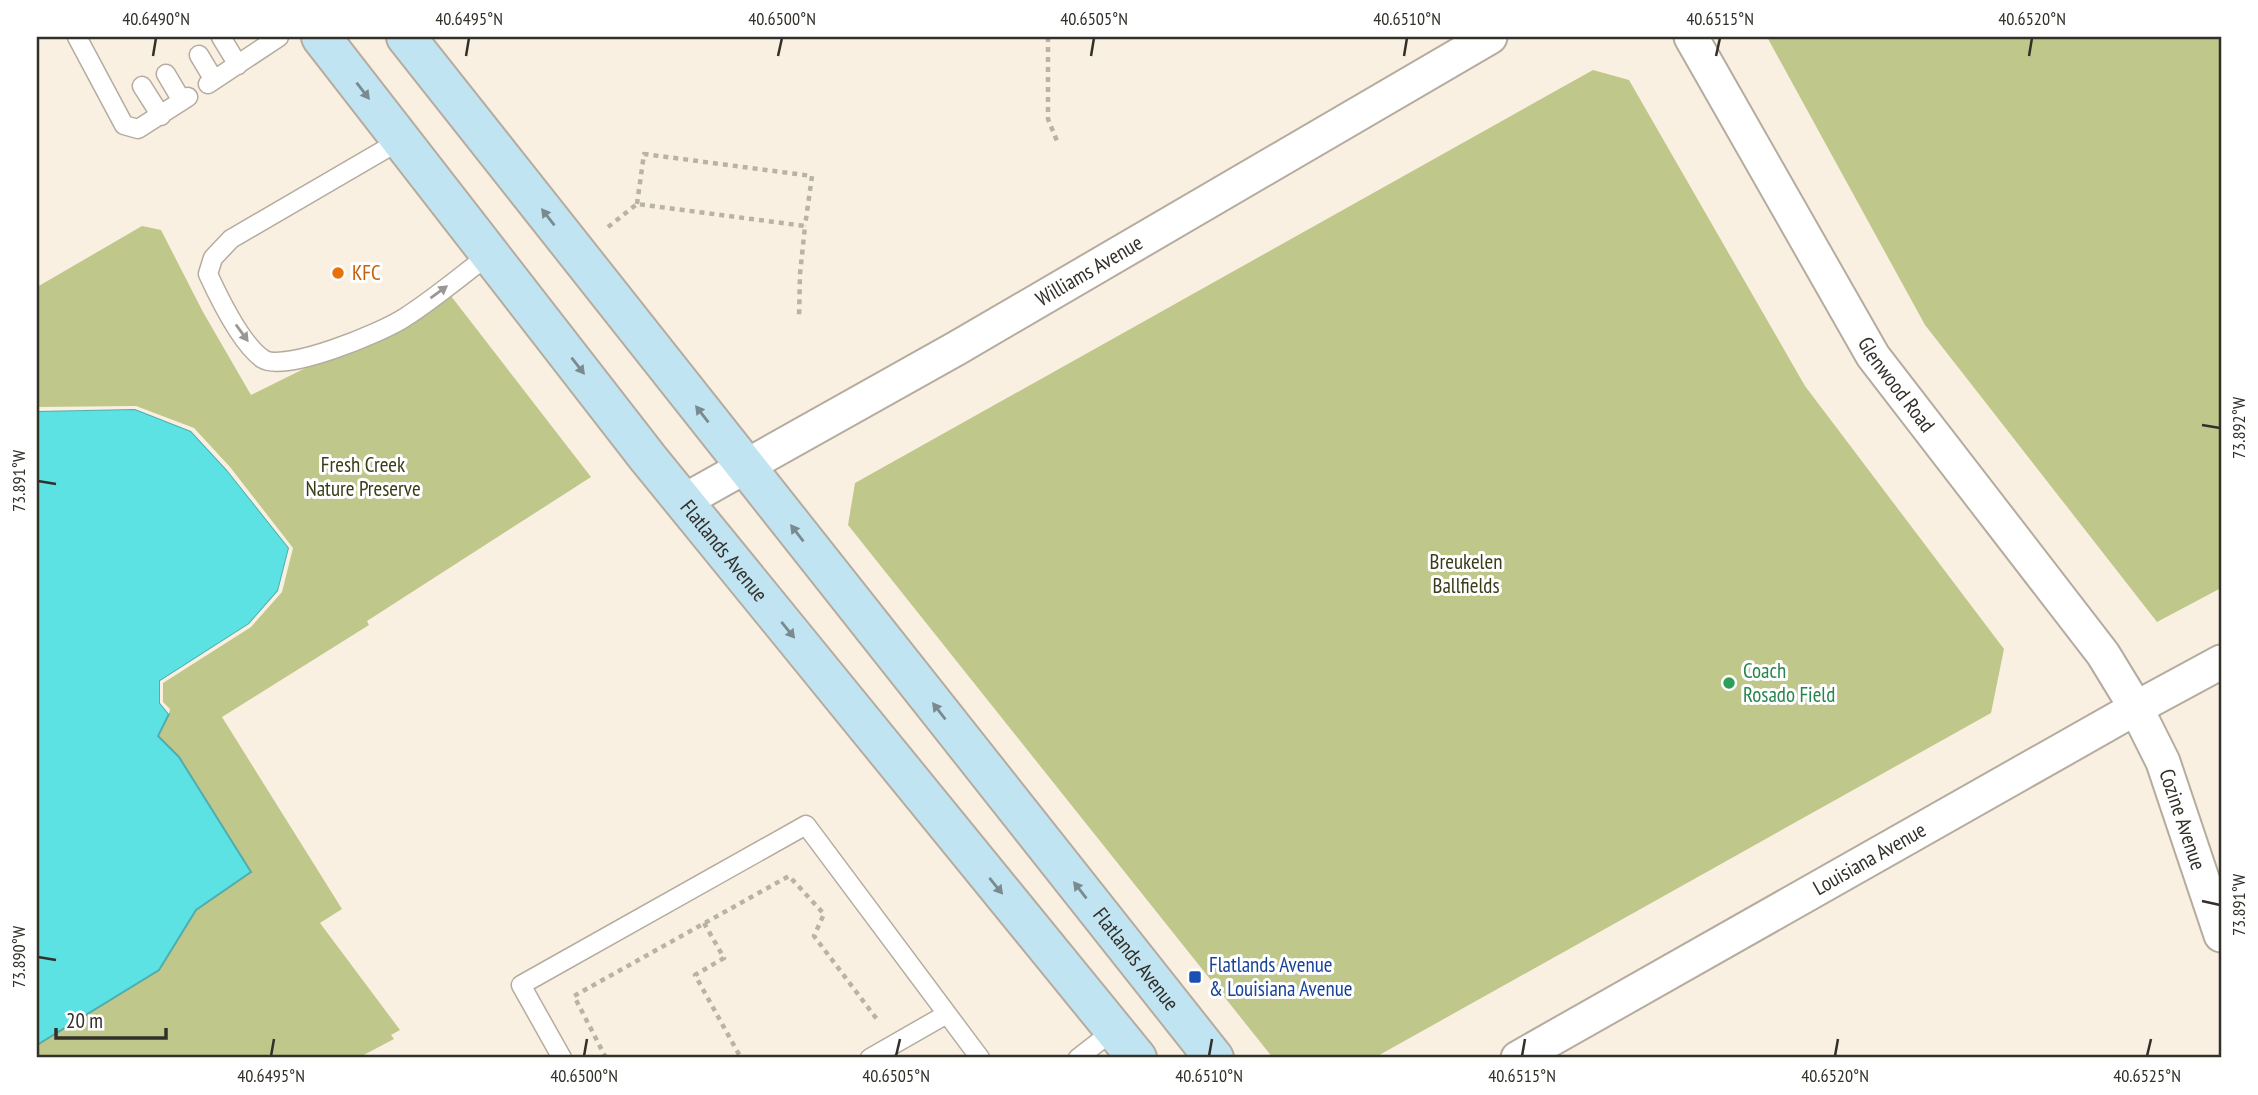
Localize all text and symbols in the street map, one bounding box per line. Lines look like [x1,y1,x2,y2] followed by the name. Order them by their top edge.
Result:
[122,7,190,30] text: 40.6490°N
[435,7,503,30] text: 40.6495°N
[748,7,816,30] text: 40.6500°N
[1060,7,1128,30] text: 40.6505°N
[1373,7,1441,30] text: 40.6510°N
[1686,7,1754,30] text: 40.6515°N
[1998,7,2066,30] text: 40.6520°N
[356,81,371,99] one-way arrow
[540,209,555,227] one-way arrow
[1031,229,1147,312] street label: Williams Avenue
[352,259,381,286] place label: KFC
[330,265,346,281] marker: KFC
[430,285,448,299] one-way arrow
[234,324,248,342] one-way arrow
[1852,332,1941,438] street label: Glenwood Road
[570,357,584,375] one-way arrow
[2227,397,2250,459] text: 73.892°W
[695,405,710,423] one-way arrow
[7,450,30,512] text: 73.891°W
[305,451,421,502] park label: Fresh Creek Nature Preserve
[675,494,774,607] street label: Flatlands Avenue
[790,524,805,542] one-way arrow
[1430,548,1502,599] park label: Breukelen Ballfields
[780,622,795,639] one-way arrow
[1743,657,1835,708] place label: Coach Rosado Field
[1721,675,1737,691] marker: Coach Rosado Field
[931,703,946,721] one-way arrow
[2153,765,2212,873] street label: Cozine Avenue
[1808,816,1930,901] street label: Louisiana Avenue
[2227,874,2250,936] text: 73.891°W
[988,877,1003,894] one-way arrow
[1072,881,1087,899] one-way arrow
[1087,902,1185,1016] street label: Flatlands Avenue
[7,926,30,988] text: 73.890°W
[1209,951,1352,1002] place label: Flatlands Avenue & Louisiana Avenue
[1187,969,1203,985] marker: Flatlands Avenue & Louisiana Avenue
[56,997,166,1041] scale bar
[66,1007,103,1034] text: 20 m
[237,1064,305,1087] text: 40.6495°N
[550,1064,618,1087] text: 40.6500°N
[862,1064,930,1087] text: 40.6505°N
[1175,1064,1243,1087] text: 40.6510°N
[1488,1064,1556,1087] text: 40.6515°N
[1801,1064,1869,1087] text: 40.6520°N
[2113,1064,2181,1087] text: 40.6525°N

